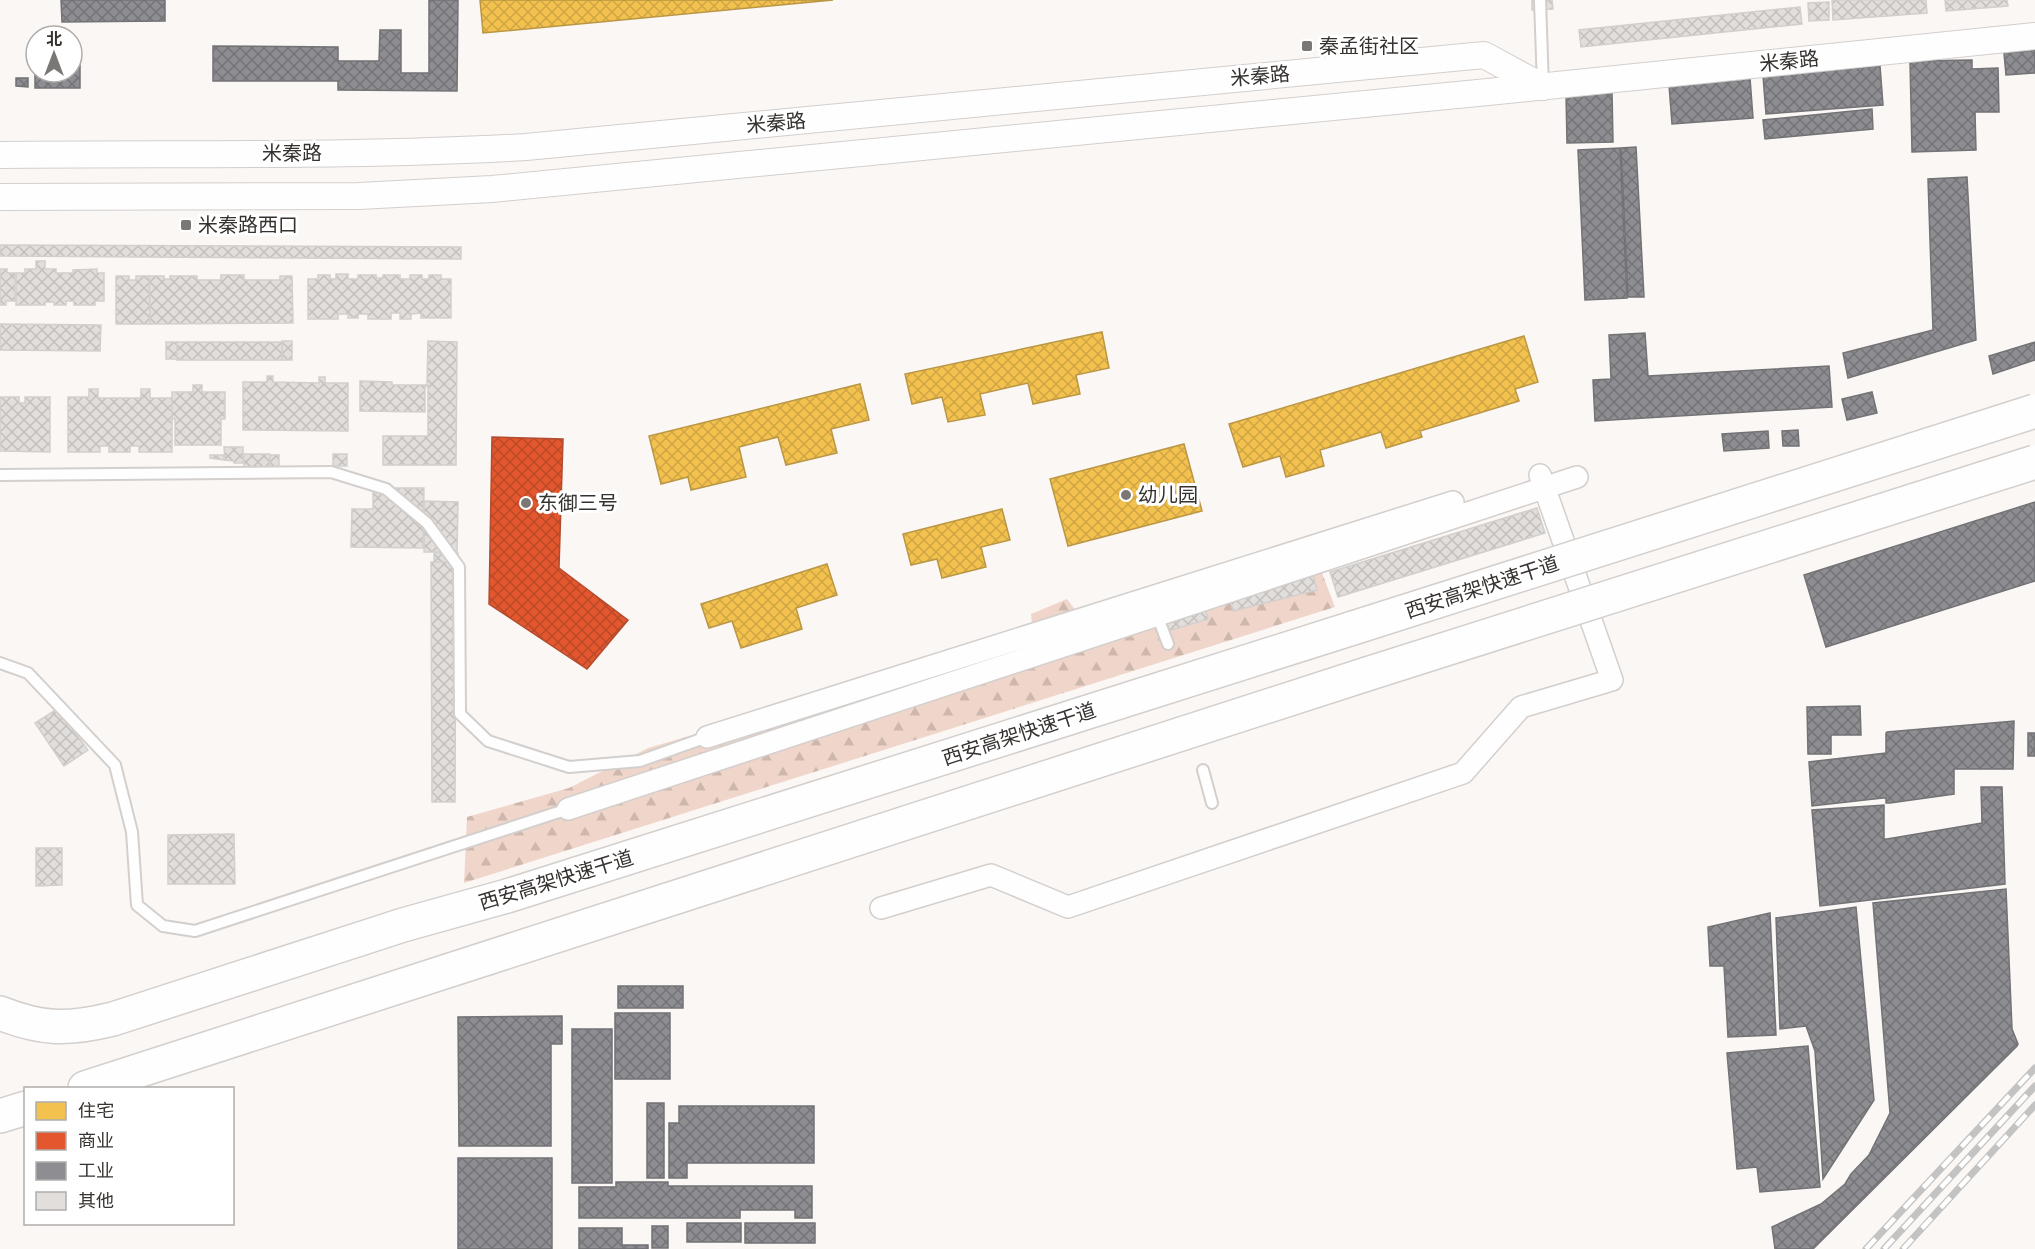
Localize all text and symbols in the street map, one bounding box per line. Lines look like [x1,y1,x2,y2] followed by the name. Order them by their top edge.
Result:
[24,24,84,84] north arrow
[46,29,62,51] text: 北
[1319,33,1419,60] place label: 秦孟街社区
[1300,39,1314,53] marker: 秦孟街社区
[1758,45,1820,78] street label: 米秦路
[1229,60,1291,93] street label: 米秦路
[745,107,807,140] street label: 米秦路
[262,140,322,167] street label: 米秦路
[198,212,298,239] place label: 米秦路西口
[179,218,193,232] marker: 米秦路西口
[1138,482,1198,509] place label: 幼儿园
[1119,488,1133,502] marker: 幼儿园
[538,490,618,517] place label: 东御三号
[519,496,533,510] marker: 东御三号
[1402,550,1562,625] street label: 西安高架快速干道
[939,697,1099,772] street label: 西安高架快速干道
[476,844,637,917] street label: 西安高架快速干道
[24,1087,234,1225] legend
[78,1099,114,1123] text: 住宅
[78,1129,114,1153] text: 商业
[78,1159,114,1183] text: 工业
[78,1189,114,1213] text: 其他

